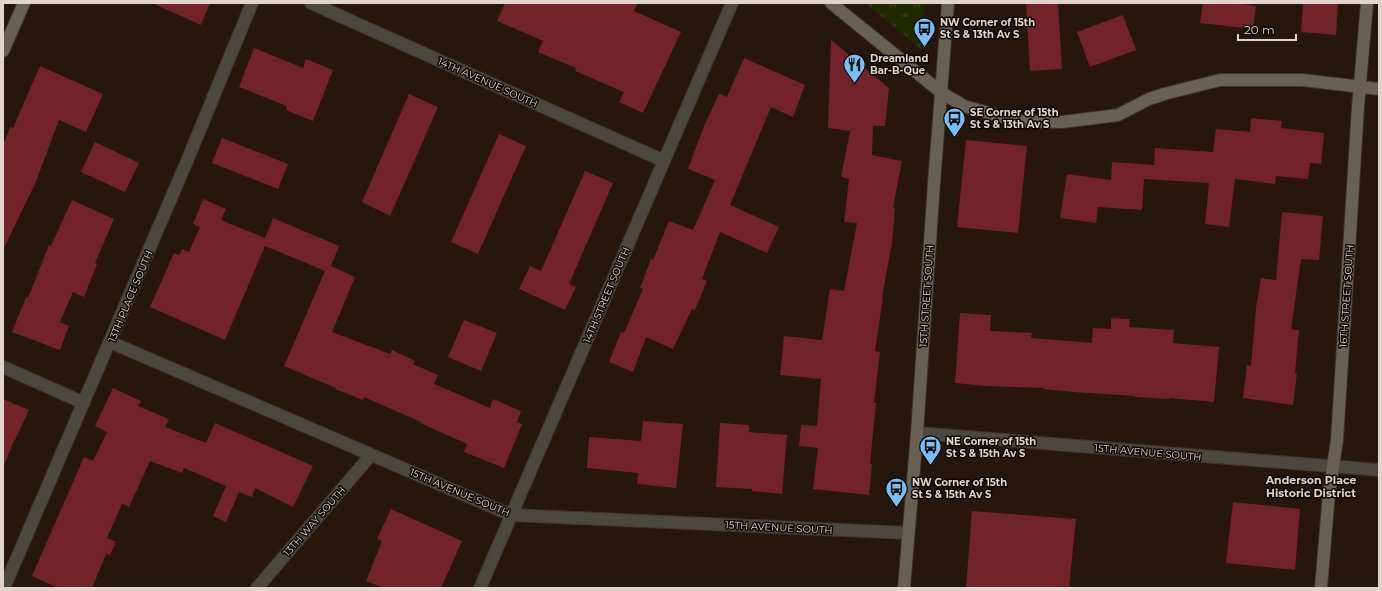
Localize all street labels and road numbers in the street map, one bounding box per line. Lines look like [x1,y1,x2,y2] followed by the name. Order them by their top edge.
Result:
[436,55,540,110] street label: 14TH AVENUE SOUTH
[916,244,937,348] street label: 15TH STREET SOUTH
[1336,244,1357,348] street label: 16TH STREET SOUTH
[580,245,633,345] street label: 14TH STREET SOUTH
[105,248,156,344] street label: 13TH PLACE SOUTH
[1094,441,1202,464] street label: 15TH AVENUE SOUTH
[408,465,512,519] street label: 15TH AVENUE SOUTH
[281,484,348,559] street label: 13TH WAY SOUTH
[725,518,833,537] street label: 15TH AVENUE SOUTH

